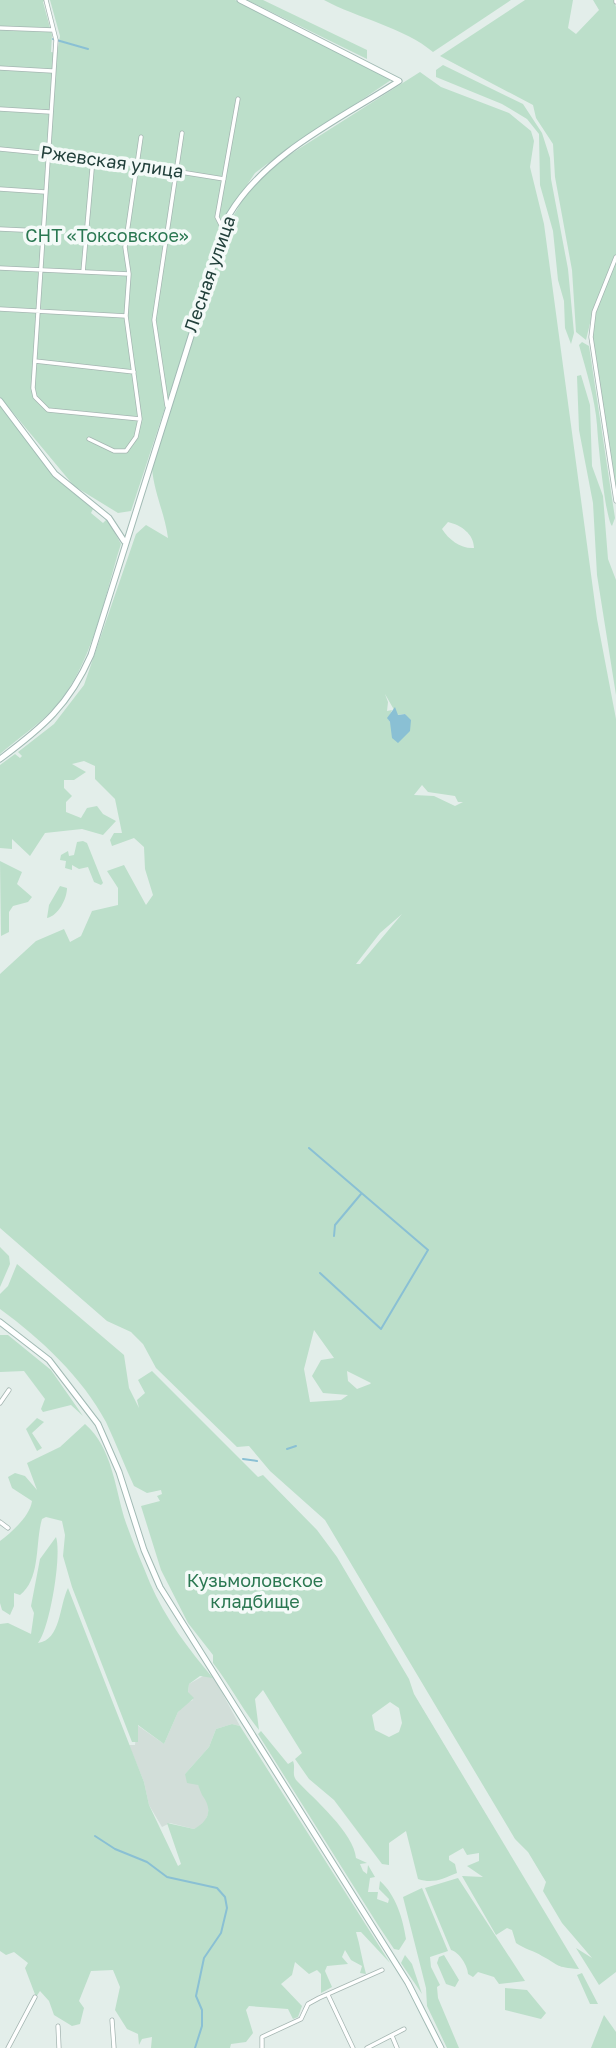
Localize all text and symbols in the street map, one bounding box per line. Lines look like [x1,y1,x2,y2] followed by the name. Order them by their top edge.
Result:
[39,140,185,182] street label: Ржевская улица
[179,213,239,335] street label: Лесная улица
[25,224,189,246] park label: СНТ «Токсовское»
[187,1569,323,1612] park label: Кузьмоловское кладбище

